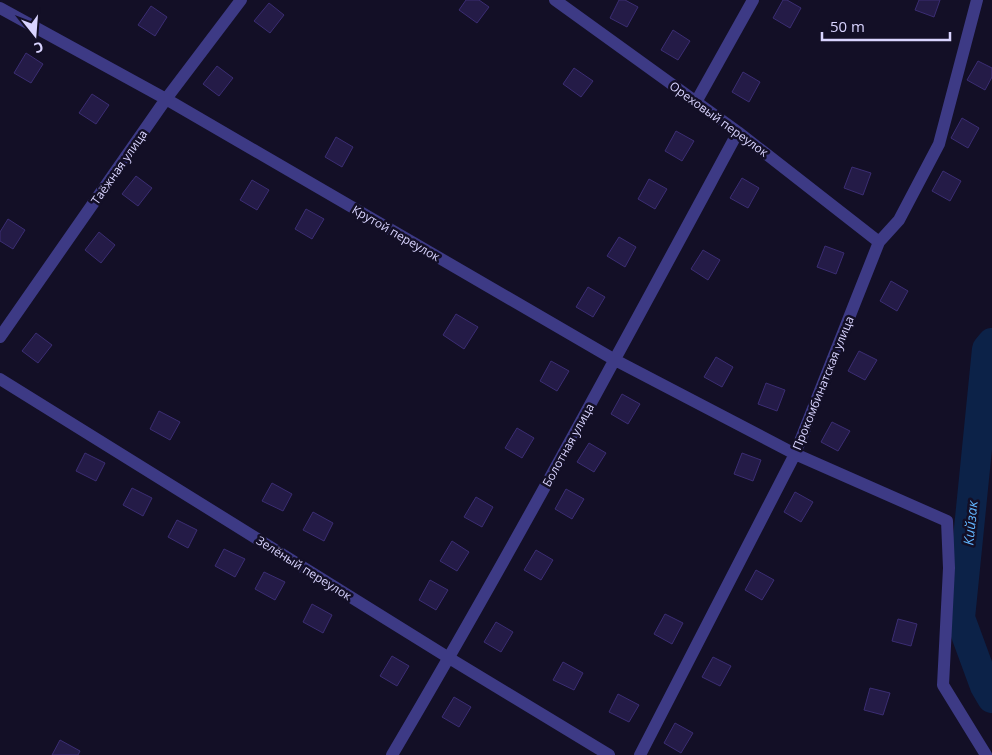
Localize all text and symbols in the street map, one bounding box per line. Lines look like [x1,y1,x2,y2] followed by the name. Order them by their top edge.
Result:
[10,10,60,60] north arrow
[822,10,950,42] scale bar
[830,16,865,36] text: 50 m
[32,38,46,58] text: С
[666,77,773,161] street label: Ореховый переулок
[87,126,151,208] street label: Таёжная улица
[349,201,444,265] street label: Крутой переулок
[788,313,858,453] street label: Прокомбинатская улица
[538,400,598,490] street label: Болотная улица
[958,498,982,546] water label: Кийзак
[253,532,356,605] street label: Зелёный переулок

